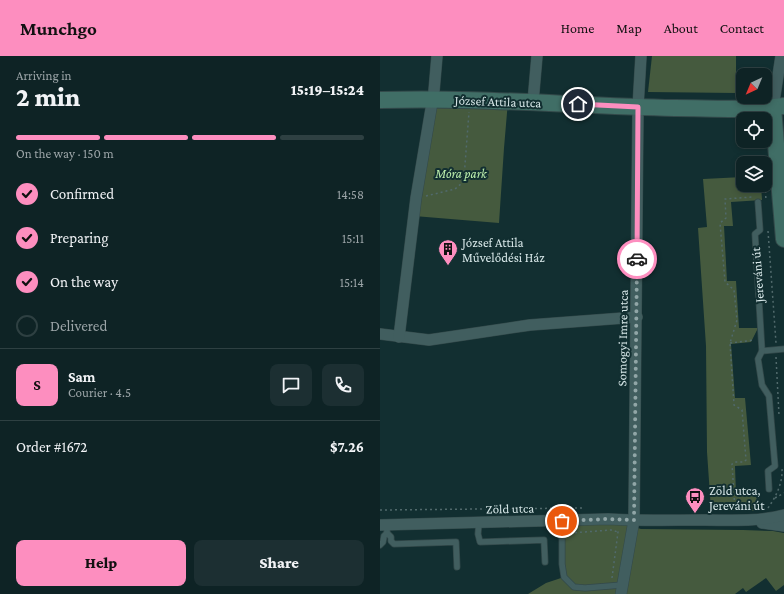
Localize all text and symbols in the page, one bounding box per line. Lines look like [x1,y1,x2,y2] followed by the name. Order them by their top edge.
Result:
[20,18,97,39] text: Munchgo
[561,20,594,36] text: Home
[616,20,642,36] text: Map
[664,20,698,36] text: About
[720,20,764,36] text: Contact
[16,68,72,83] text: Arriving in
[736,68,772,104] north arrow
[736,68,772,192] map controls
[291,82,364,98] text: 15:19–15:24
[16,83,80,112] text: 2 min
[561,87,595,121] pin
[453,92,542,111] street label: József Attila utca
[567,93,589,115] icon: home
[736,112,772,148] button: locate
[16,146,114,161] text: On the way · 150 m
[736,156,772,192] button: layers
[434,166,488,181] park label: Móra park
[16,183,38,205] icon: check
[50,186,114,202] text: Confirmed
[337,187,364,202] text: 14:58
[16,227,38,249] icon: check
[50,230,109,246] text: Preparing
[342,231,364,246] text: 15:11
[461,235,545,265] place label: József Attila Művelődési Ház
[437,238,459,266] building icon: József Attila Művelődési Ház
[617,239,657,279] courier
[748,246,767,304] street label: Jereváni út
[626,248,648,270] icon: car
[16,271,38,293] icon: check
[50,274,118,290] text: On the way
[340,275,364,290] text: 15:14
[614,289,631,387] street label: Somogyi Imre utca
[50,318,107,334] text: Delivered
[270,364,312,406] button: chat
[322,364,364,406] button: phone
[68,369,96,385] text: Sam
[33,377,41,393] text: S
[68,385,131,400] text: Courier · 4.5
[16,439,87,455] text: Order #1672
[330,439,364,455] text: $7.26
[708,483,765,513] place label: Zöld utca, Jereváni út
[684,486,706,514] bus stop icon: Zöld utca, Jereváni út
[486,501,534,516] street label: Zöld utca
[545,504,579,538] pin
[551,510,573,532] icon: bag
[16,540,186,586] button: Help
[194,540,364,586] button: Share

